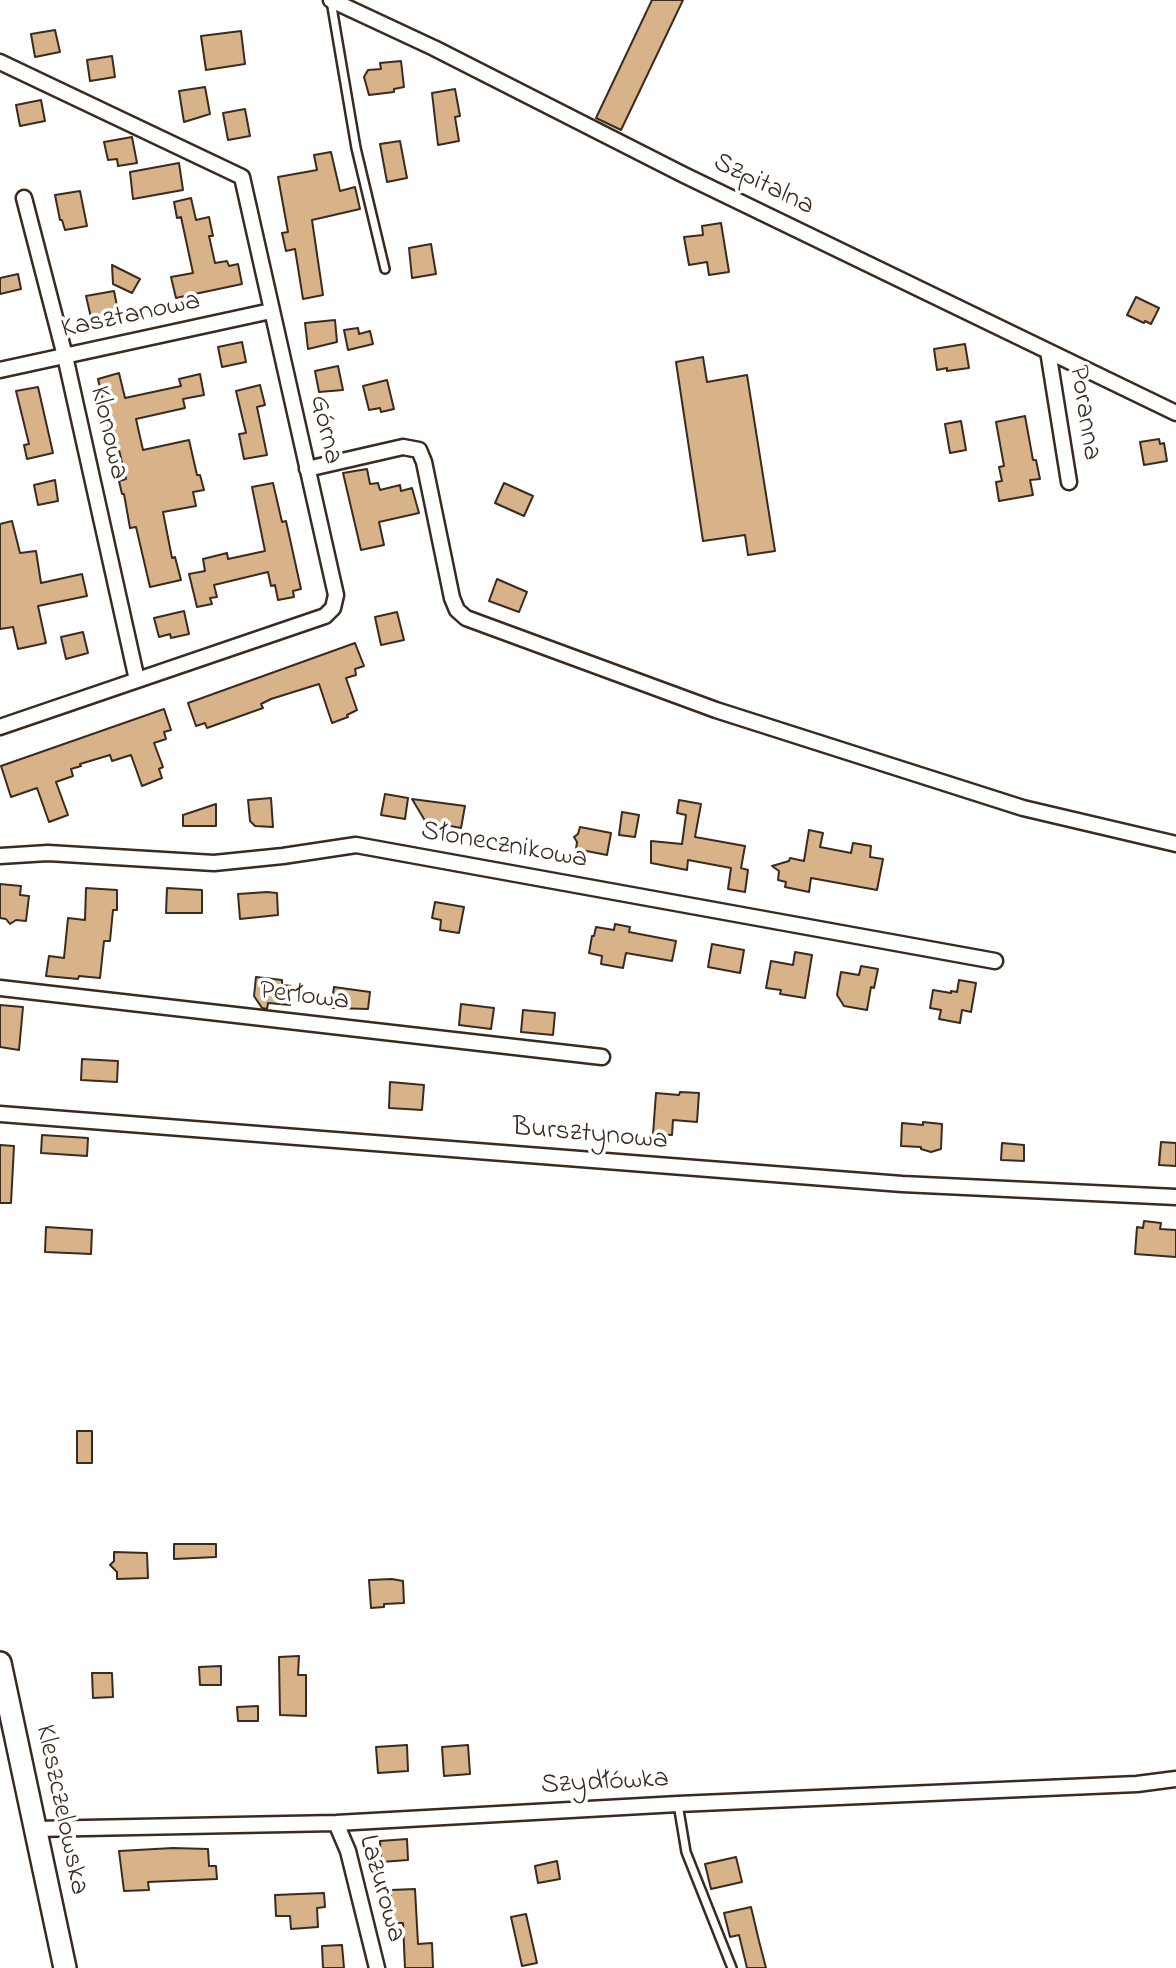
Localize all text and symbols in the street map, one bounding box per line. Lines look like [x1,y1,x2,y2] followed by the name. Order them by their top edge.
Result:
[707,147,819,225] street label: Szpitalna
[59,286,203,348] street label: Kasztanowa
[1059,363,1107,463] street label: Poranna
[80,383,134,483] street label: Klonowa
[300,392,348,468] street label: Górna
[418,816,590,878] street label: Słonecznikowa
[257,976,351,1020] street label: Perłowa
[511,1112,669,1160] street label: Bursztynowa
[26,1722,94,1898] street label: Kleszczelowska
[540,1764,670,1804] street label: Szydłówka
[349,1832,411,1946] street label: Lazurowa

